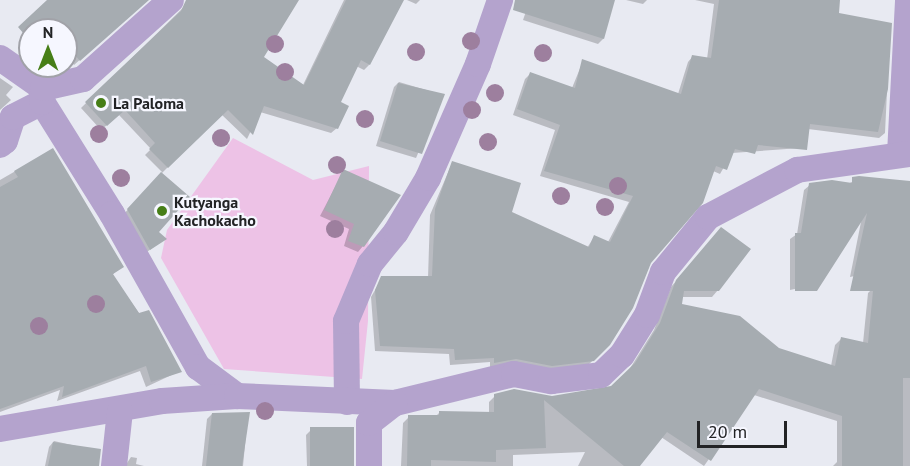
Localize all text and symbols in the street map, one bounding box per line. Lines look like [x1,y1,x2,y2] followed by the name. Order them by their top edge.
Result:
[18,18,78,78] north arrow
[43,22,53,42] text: N
[113,93,184,113] place label: La Paloma
[94,96,108,110] marker: La Paloma
[174,192,256,230] place label: Kutyanga Kachokacho
[155,204,169,218] marker: Kutyanga Kachokacho
[700,409,790,447] scale bar
[708,420,747,443] text: 20 m

